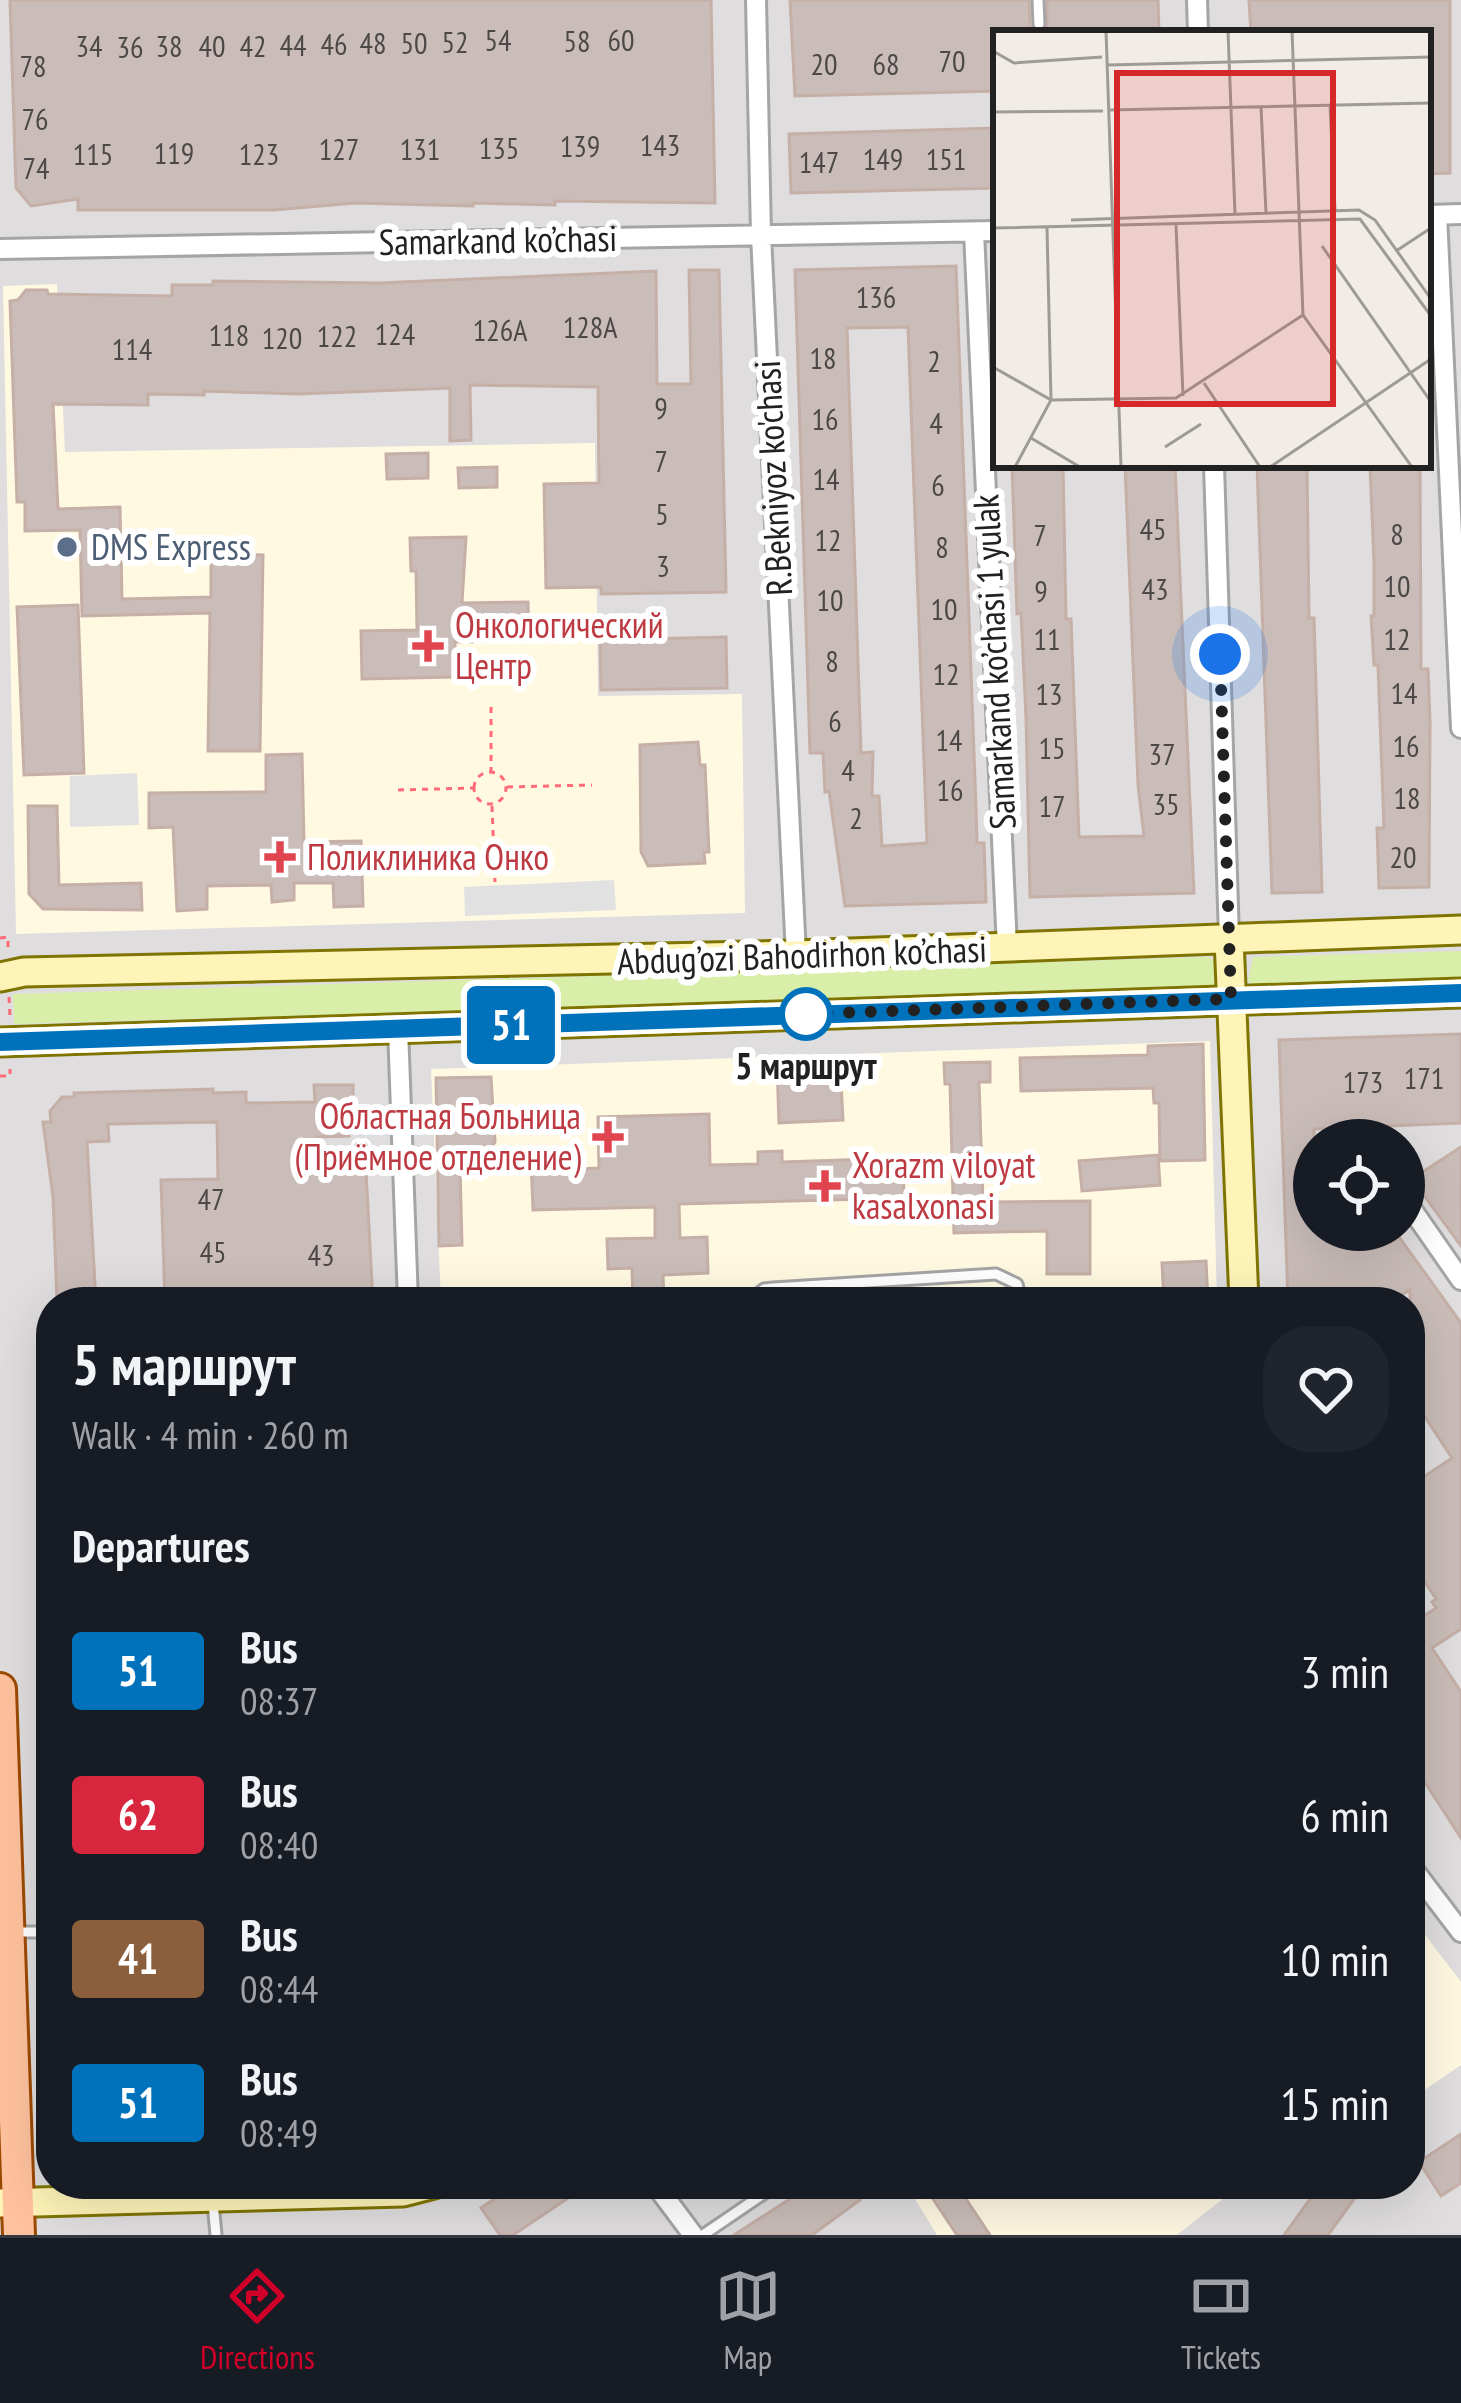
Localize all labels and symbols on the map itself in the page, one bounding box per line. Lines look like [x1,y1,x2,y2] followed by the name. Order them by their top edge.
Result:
[485,20,512,59] house number: 54
[608,20,635,59] house number: 60
[564,21,591,60] house number: 58
[442,22,469,61] house number: 52
[360,23,387,62] house number: 48
[401,23,428,62] house number: 50
[321,24,348,63] house number: 46
[280,25,307,64] house number: 44
[76,26,103,65] house number: 34
[156,26,183,65] house number: 38
[199,26,226,65] house number: 40
[240,26,267,65] house number: 42
[117,27,144,66] house number: 36
[993,30,1431,468] inset map
[939,41,966,80] house number: 70
[811,44,838,83] house number: 20
[873,44,900,83] house number: 68
[20,46,47,85] house number: 78
[22,99,49,138] house number: 76
[640,125,680,164] house number: 143
[560,126,600,165] house number: 139
[479,128,519,167] house number: 135
[319,129,359,168] house number: 127
[400,129,440,168] house number: 131
[154,133,194,172] house number: 119
[73,134,113,173] house number: 115
[239,134,279,173] house number: 123
[863,139,903,178] house number: 149
[926,139,966,178] house number: 151
[799,142,839,181] house number: 147
[23,148,50,187] house number: 74
[378,214,618,265] street label: Samarkand ko’chasi
[856,277,896,316] house number: 136
[563,307,618,346] house number: 128A
[473,310,528,349] house number: 126A
[375,314,415,353] house number: 124
[209,315,249,354] house number: 118
[317,316,357,355] house number: 122
[262,318,302,357] house number: 120
[112,329,152,368] house number: 114
[810,338,837,377] house number: 18
[927,341,941,380] house number: 2
[743,359,802,597] street label: R.Bekniyoz ko'chasi
[654,388,668,427] house number: 9
[812,399,839,438] house number: 16
[929,403,943,442] house number: 4
[654,441,668,480] house number: 7
[813,459,840,498] house number: 14
[931,465,945,504] house number: 6
[961,493,1026,831] street label: Samarkand ko’chasi 1 yulak
[655,494,669,533] house number: 5
[1140,509,1167,548] house number: 45
[1390,514,1404,553] house number: 8
[1033,515,1047,554] house number: 7
[815,520,842,559] house number: 12
[91,523,251,570] place label: DMS Express
[935,527,949,566] house number: 8
[54,534,80,560] marker: DMS Express
[656,546,670,585] house number: 3
[1384,566,1411,605] house number: 10
[1142,569,1169,608] house number: 43
[1034,571,1048,610] house number: 9
[817,580,844,619] house number: 10
[931,589,958,628] house number: 10
[455,601,663,689] place label: Онкологический Центр
[1034,619,1061,658] house number: 11
[1384,619,1411,658] house number: 12
[1190,624,1250,684] your location
[412,630,444,662] marker: Онкологический Центр
[825,641,839,680] house number: 8
[933,654,960,693] house number: 12
[1391,673,1418,712] house number: 14
[1036,674,1063,713] house number: 13
[828,701,842,740] house number: 6
[936,720,963,759] house number: 14
[1393,726,1420,765] house number: 16
[1039,728,1066,767] house number: 15
[1149,734,1176,773] house number: 37
[841,750,855,789] house number: 4
[937,770,964,809] house number: 16
[1394,778,1421,817] house number: 18
[1153,784,1180,823] house number: 35
[1039,786,1066,825] house number: 17
[849,798,863,837] house number: 2
[307,833,549,880] place label: Поликлиника Онко
[1390,837,1417,876] house number: 20
[264,841,296,873] marker: Поликлиника Онко
[616,925,988,984] street label: Abdug’ozi Bahodirhon ko’chasi
[457,986,565,1064] line badge: 51
[781,989,831,1039] marker: 5 маршрут
[735,1042,877,1089] place label: 5 маршрут
[1404,1058,1444,1097] house number: 171
[1343,1062,1383,1101] house number: 173
[295,1092,582,1180] place label: Областная Больница (Приёмное отделение)
[592,1121,624,1153] marker: Областная Больница (Приёмное отделение)
[852,1141,1036,1229] place label: Xorazm viloyat kasalxonasi
[809,1170,841,1202] marker: Xorazm viloyat kasalxonasi
[198,1179,225,1218] house number: 47
[200,1232,227,1271] house number: 45
[308,1235,335,1274] house number: 43

